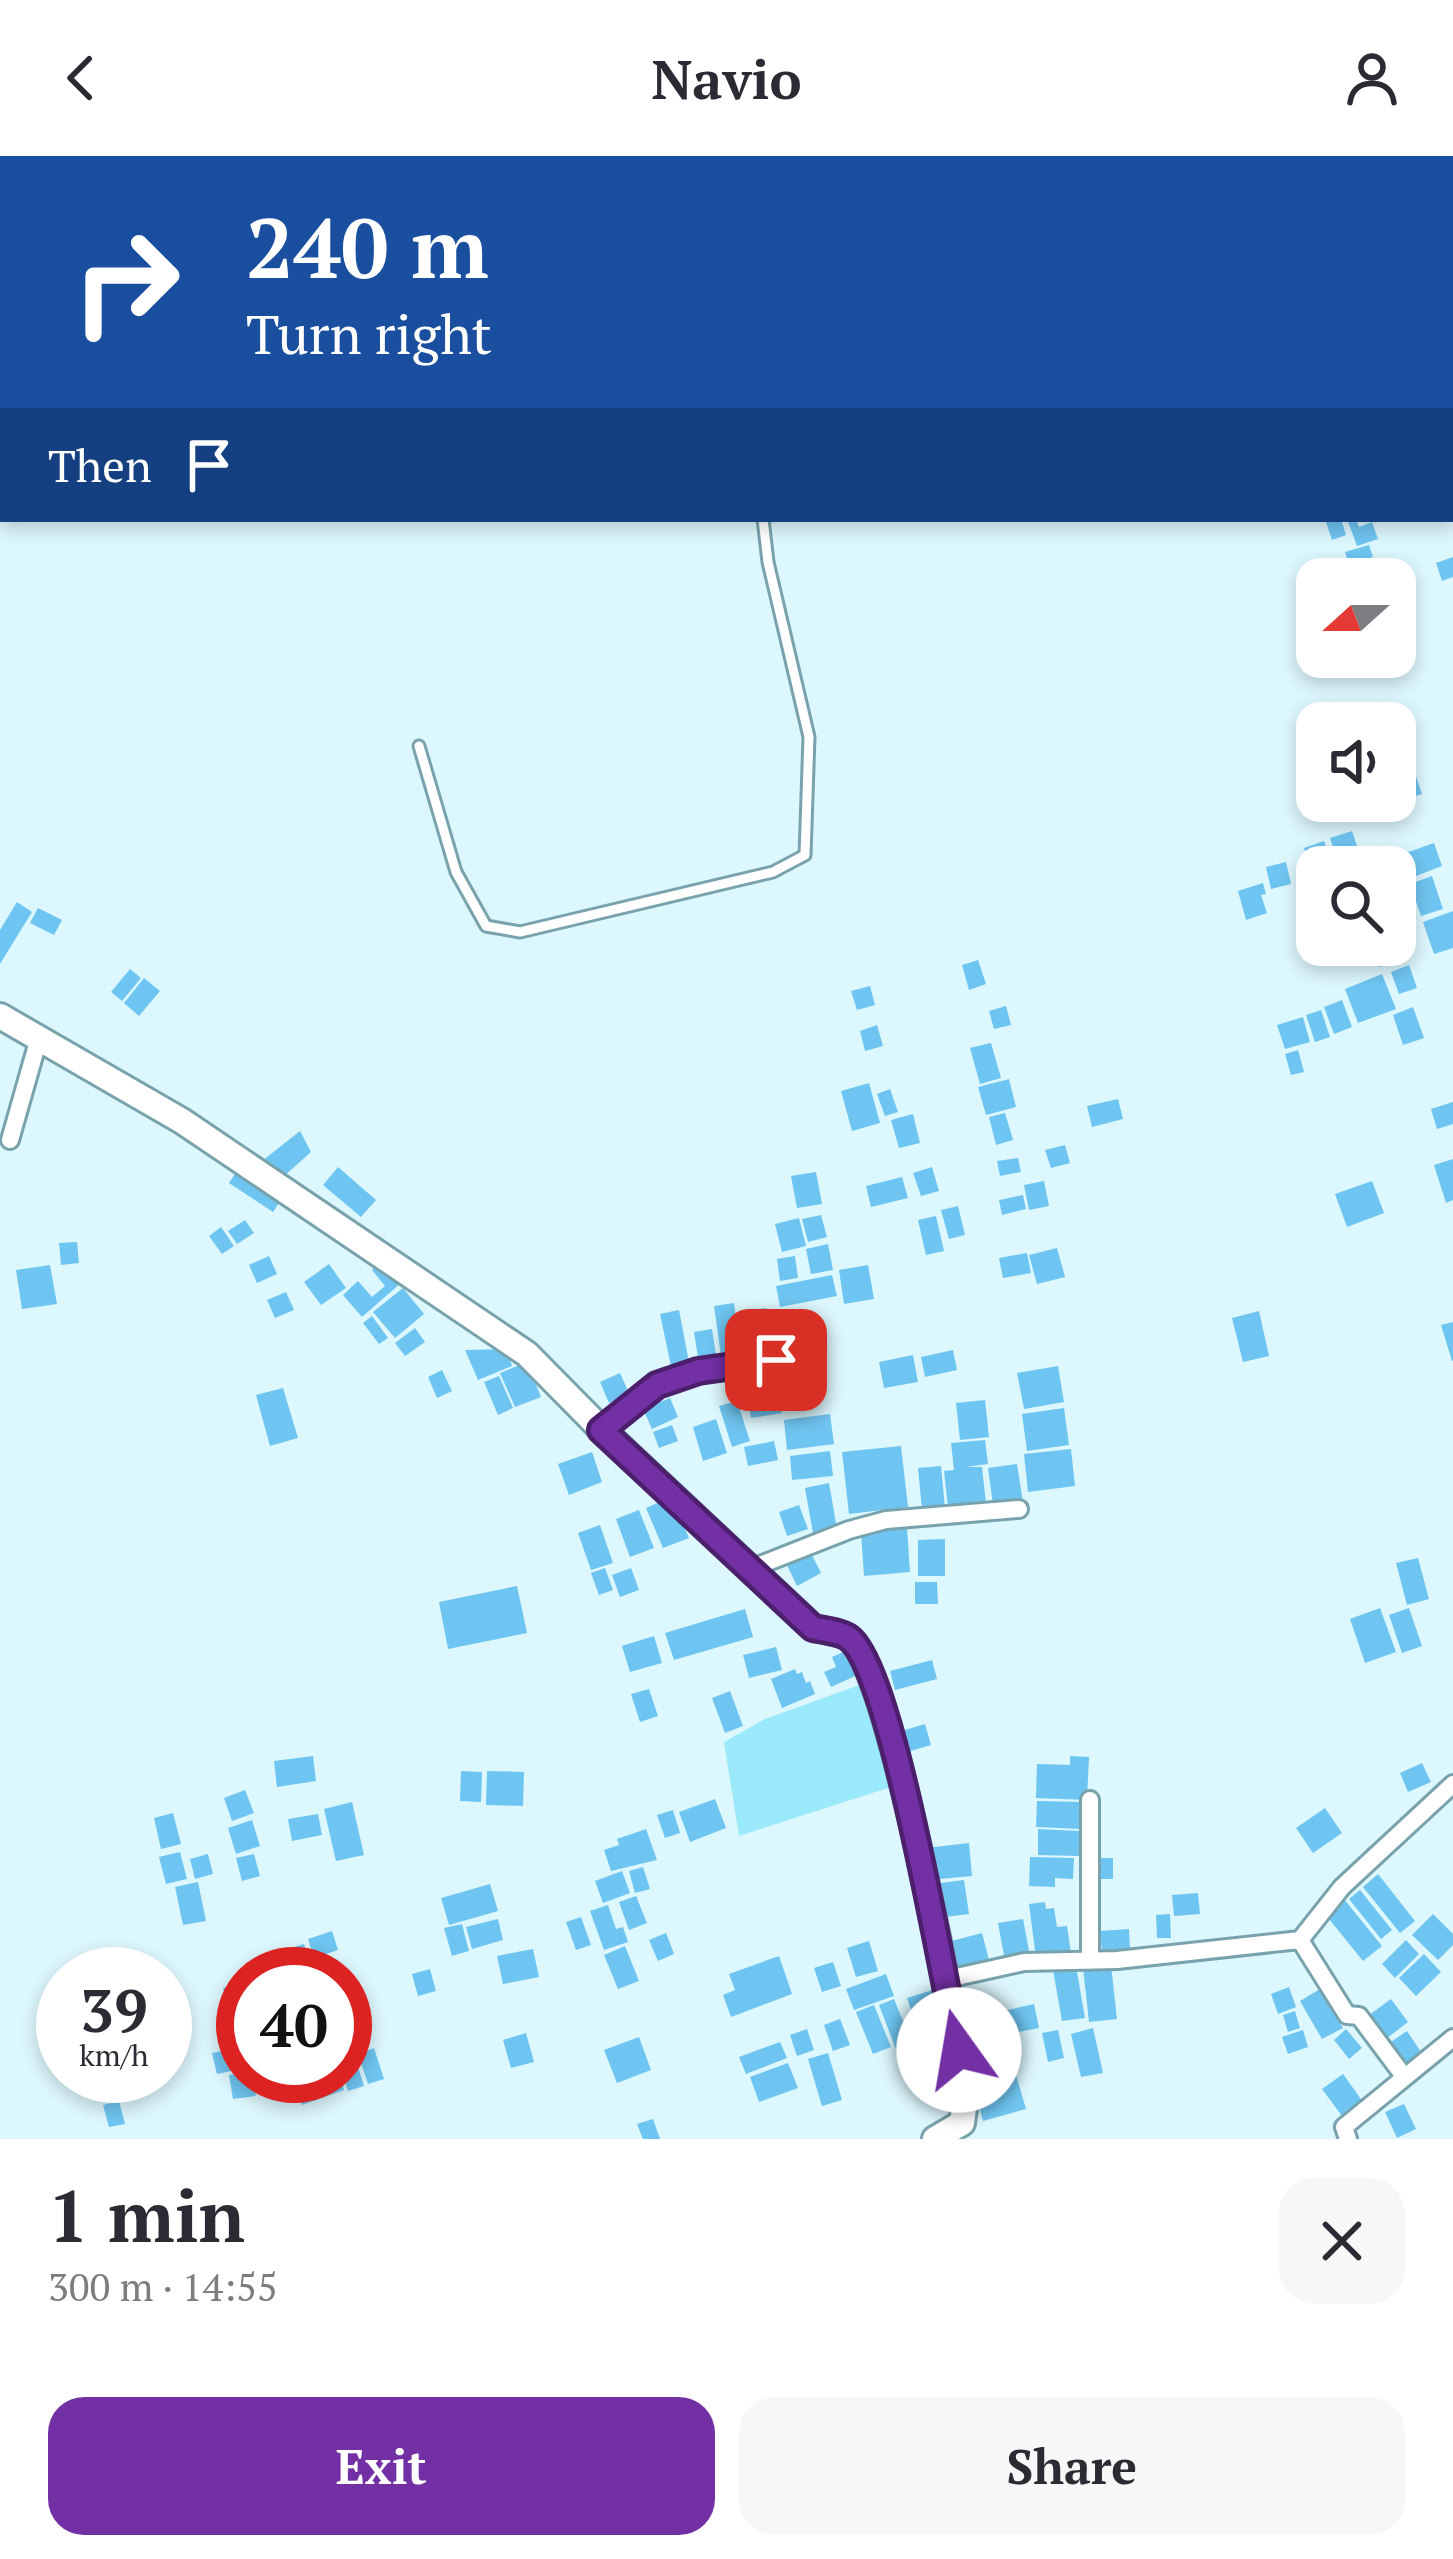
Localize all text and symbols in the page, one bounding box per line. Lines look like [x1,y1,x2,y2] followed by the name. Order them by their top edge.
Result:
[651,43,802,114] text: Navio
[48,45,114,111] icon: back
[1339,45,1405,111] icon: person
[246,191,489,302] text: 240 m
[48,204,204,360] icon: right
[246,298,492,369] text: Turn right
[176,432,242,498] icon: arrive
[48,435,152,495] text: Then
[1296,558,1416,678] north arrow
[1296,558,1416,966] map controls
[1296,702,1416,822] button: sound
[1296,846,1416,966] button: search
[725,1309,827,1411] pin
[743,1327,809,1393] icon: arrive
[216,1947,372,2103] speed limit sign: 40
[80,1970,148,2049] text: 39
[896,1987,1022,2113] position arrow
[79,2035,149,2075] text: km/h
[48,2167,245,2263] text: 1 min
[1279,2178,1405,2304] button: close
[48,2260,278,2312] text: 300 m · 14:55
[48,2397,715,2535] button: Exit
[739,2397,1405,2535] button: Share

